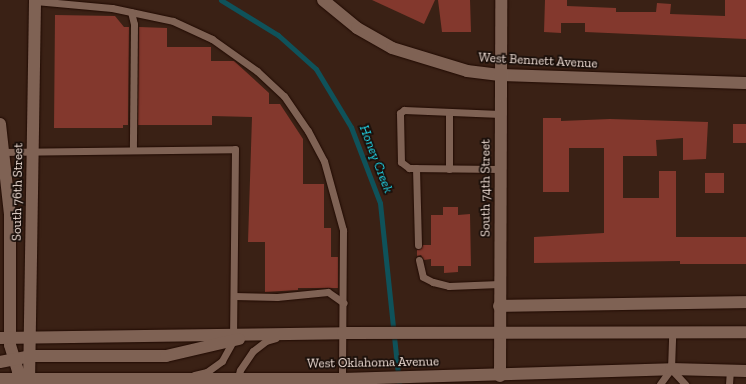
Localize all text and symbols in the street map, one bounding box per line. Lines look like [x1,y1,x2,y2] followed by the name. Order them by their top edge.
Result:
[478,50,598,72] street label: West Bennett Avenue
[355,123,397,195] water label: Honey Creek
[478,139,494,237] street label: South 74th Street
[9,143,27,241] street label: South 76th Street
[307,354,439,372] street label: West Oklahoma Avenue

